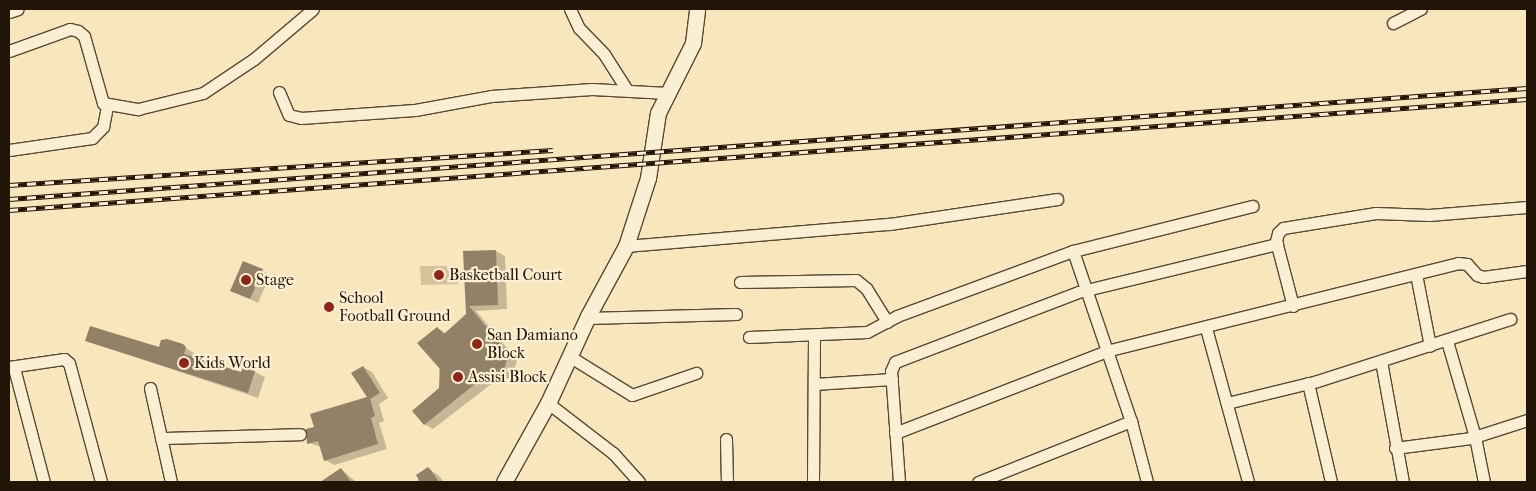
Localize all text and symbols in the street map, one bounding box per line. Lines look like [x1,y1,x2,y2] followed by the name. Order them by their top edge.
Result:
[449,265,563,285] place label: Basketball Court
[433,269,445,281] marker: Basketball Court
[256,270,294,290] place label: Stage
[240,274,252,286] marker: Stage
[339,288,450,326] place label: School Football Ground
[323,301,335,313] marker: School Football Ground
[487,325,578,363] place label: San Damiano Block
[471,338,483,350] marker: San Damiano Block
[194,353,271,373] place label: Kids World
[178,357,190,369] marker: Kids World
[468,367,547,387] place label: Assisi Block
[452,371,464,383] marker: Assisi Block

